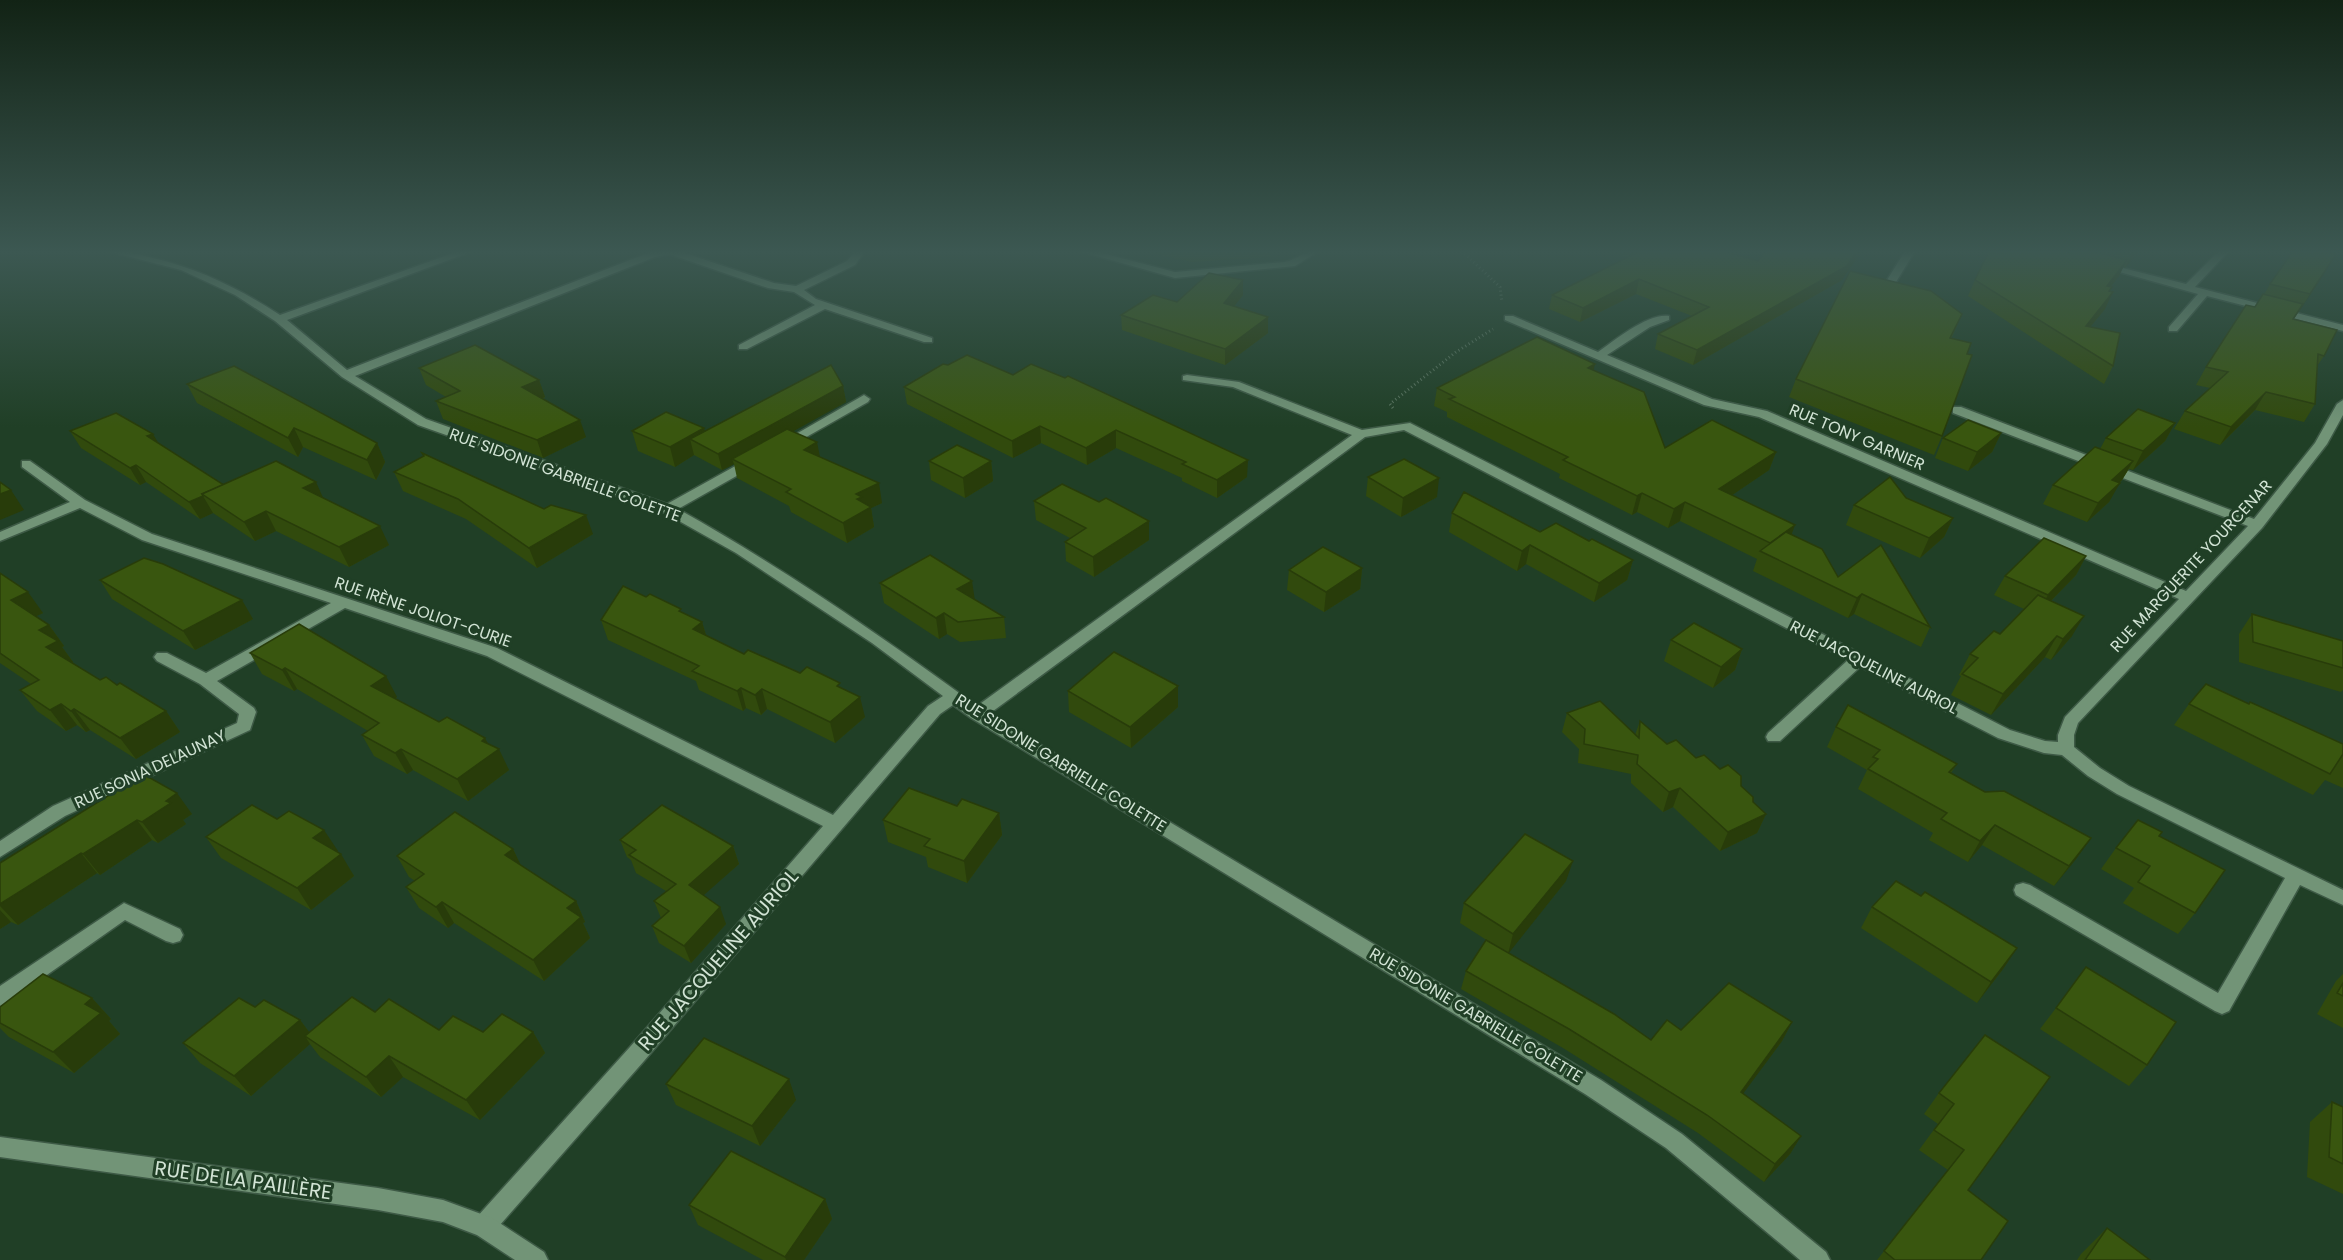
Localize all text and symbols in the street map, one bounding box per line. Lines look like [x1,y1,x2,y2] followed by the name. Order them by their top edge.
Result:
[1786,398,1928,476] street label: RUE TONY GARNIER
[446,422,684,528] street label: RUE SIDONIE GABRIELLE COLETTE
[2105,475,2277,657] street label: RUE MARGUERITE YOURCENAR
[332,571,514,653] street label: RUE IRÈNE JOLIOT-CURIE
[1786,615,1962,719] street label: RUE JACQUELINE AURIOL
[951,688,1171,838] street label: RUE SIDONIE GABRIELLE COLETTE
[71,724,230,814] street label: RUE SONIA DELAUNAY
[631,863,805,1057] street label: RUE JACQUELINE AURIOL
[1365,942,1587,1088] street label: RUE SIDONIE GABRIELLE COLETTE
[153,1154,333,1206] street label: RUE DE LA PAILLÈRE

